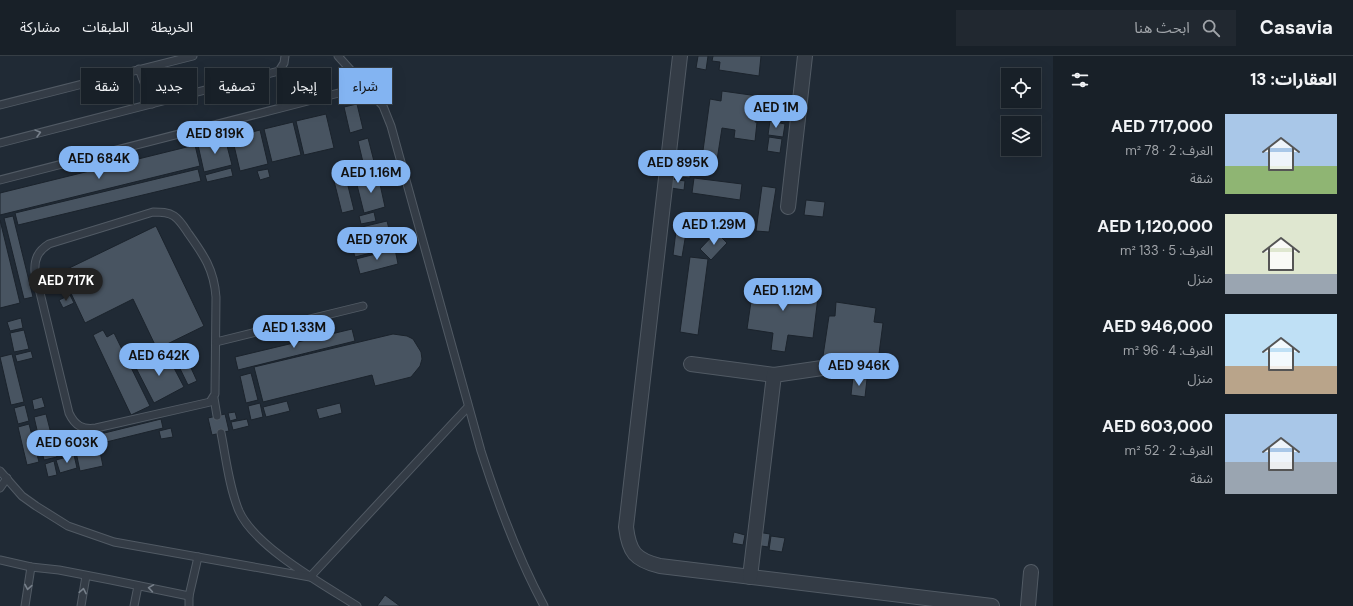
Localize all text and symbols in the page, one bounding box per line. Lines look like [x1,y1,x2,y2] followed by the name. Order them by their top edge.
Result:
[956,10,1236,46] search box
[1260,15,1333,40] text: Casavia
[1200,17,1222,39] icon: search
[20,18,60,36] text: مشاركة
[82,18,129,36] text: الطبقات
[151,18,193,36] text: الخريطة
[1134,18,1190,38] text: ابحث هنا
[81,68,133,104] chip: شقة
[141,68,197,104] chip: جديد
[205,68,269,104] chip: تصفية
[277,68,331,104] chip: إيجار
[339,68,392,104] chip: شراء
[1001,68,1041,156] map controls
[1001,68,1041,108] button: locate
[1250,68,1337,90] text: العقارات: 13
[1069,69,1091,91] icon: filters
[743,95,809,129] pin: AED 1M
[753,99,799,116] text: AED 1M
[1111,115,1213,137] text: AED 717,000
[1001,116,1041,156] button: layers
[174,121,256,155] pin: AED 819K
[186,125,244,142] text: AED 819K
[35,130,41,138] one-way arrow
[1257,130,1305,178] icon: home
[1125,142,1213,159] text: الغرف: 2 · 78 m²
[58,146,140,180] pin: AED 684K
[68,150,130,167] text: AED 684K
[637,150,719,184] pin: AED 895K
[647,154,709,171] text: AED 895K
[325,160,417,194] pin: AED 1.16M
[340,164,402,181] text: AED 1.16M
[1190,170,1213,187] text: شقة
[668,212,760,246] pin: AED 1.29M
[1097,215,1213,237] text: AED 1,120,000
[682,216,746,233] text: AED 1.29M
[336,227,418,261] pin: AED 970K
[1257,230,1305,278] icon: home
[346,231,408,248] text: AED 970K
[1120,242,1213,259] text: الغرف: 5 · 133 m²
[25,268,107,302] pin: AED 717K
[1188,270,1213,287] text: منزل
[38,272,94,289] text: AED 717K
[737,278,829,312] pin: AED 1.12M
[753,282,813,299] text: AED 1.12M
[248,315,340,349] pin: AED 1.33M
[1102,315,1213,337] text: AED 946,000
[262,319,326,336] text: AED 1.33M
[1257,330,1305,378] icon: home
[1123,342,1213,359] text: الغرف: 4 · 96 m²
[118,343,200,377] pin: AED 642K
[128,347,190,364] text: AED 642K
[818,353,900,387] pin: AED 946K
[828,357,890,374] text: AED 946K
[1188,370,1213,387] text: منزل
[1102,415,1213,437] text: AED 603,000
[26,430,108,464] pin: AED 603K
[1257,430,1305,478] icon: home
[36,434,98,451] text: AED 603K
[1125,442,1213,459] text: الغرف: 2 · 52 m²
[1190,470,1213,487] text: شقة
[24,584,33,590] one-way arrow
[148,584,154,593] one-way arrow
[79,588,87,594] one-way arrow

